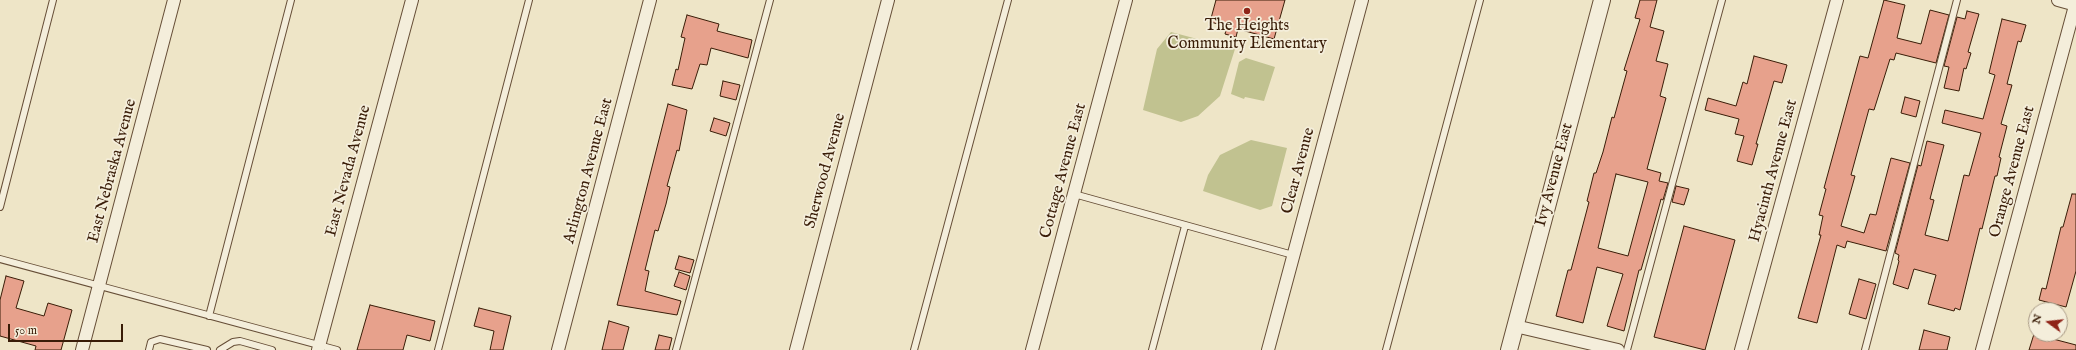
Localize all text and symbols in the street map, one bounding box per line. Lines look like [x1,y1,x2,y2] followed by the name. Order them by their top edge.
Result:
[1242,6,1252,16] marker: The Heights Community Elementary
[1167,17,1327,55] place label: The Heights Community Elementary
[560,96,618,246] street label: Arlington Avenue East
[85,97,141,245] street label: East Nebraska Avenue
[1746,98,1802,244] street label: Hyacinth Avenue East
[1037,101,1091,241] street label: Cottage Avenue East
[322,103,376,239] street label: East Nevada Avenue
[1986,104,2040,240] street label: Orange Avenue East
[801,111,851,231] street label: Sherwood Avenue
[1532,121,1578,229] street label: Ivy Avenue East
[1278,126,1320,216] street label: Clear Avenue
[2028,302,2068,342] north arrow
[2029,313,2045,326] text: N
[10,316,125,342] scale bar
[15,323,37,338] text: 50 m

